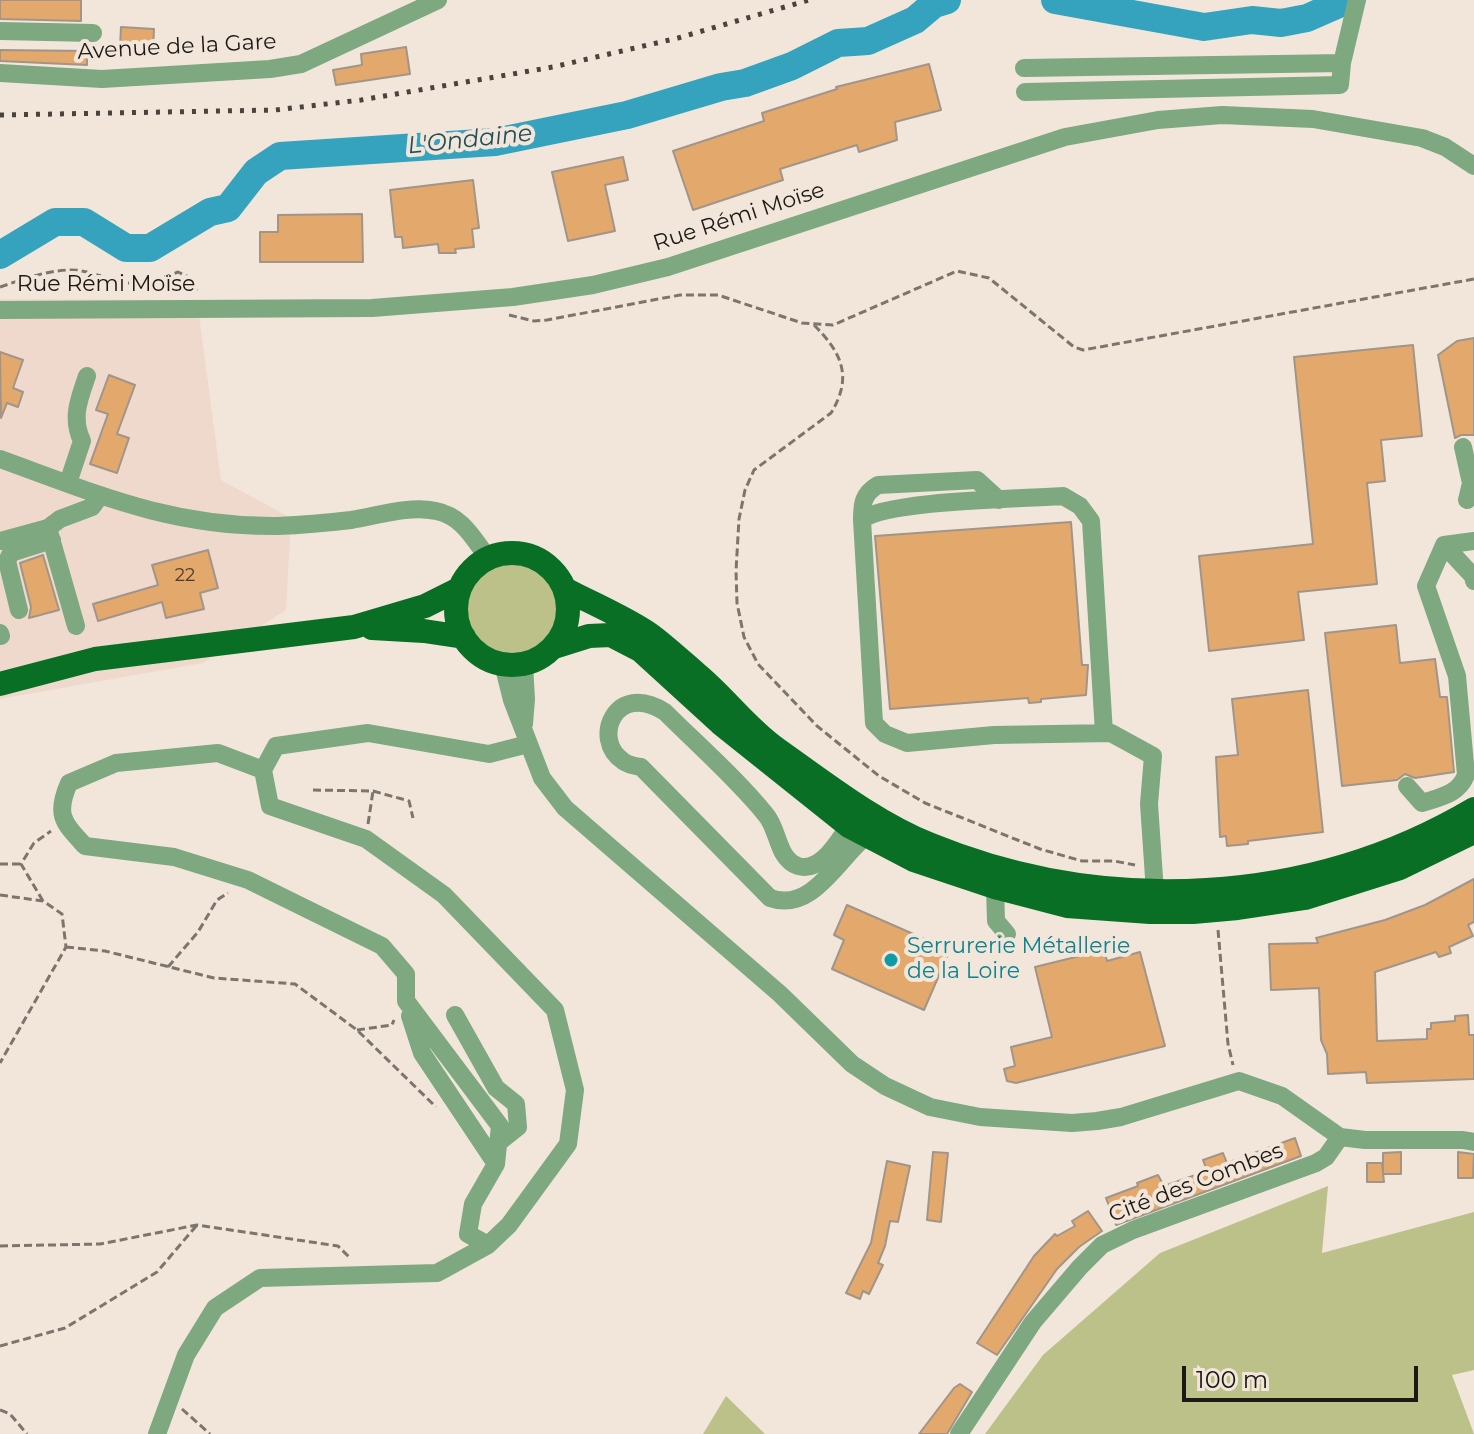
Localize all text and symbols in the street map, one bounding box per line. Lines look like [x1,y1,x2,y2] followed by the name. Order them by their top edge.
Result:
[77,29,277,65] street label: Avenue de la Gare
[406,119,534,161] water label: L'Ondaine
[650,177,828,257] street label: Rue Rémi Moïse
[17,272,195,298] street label: Rue Rémi Moïse
[175,565,195,587] house number: 22
[907,934,1130,986] place label: Serrurerie Métallerie de la Loire
[882,951,900,969] marker: Serrurerie Métallerie de la Loire
[1105,1138,1287,1228] street label: Cité des Combes
[1186,1350,1422,1400] scale bar
[1196,1365,1268,1394] text: 100 m

